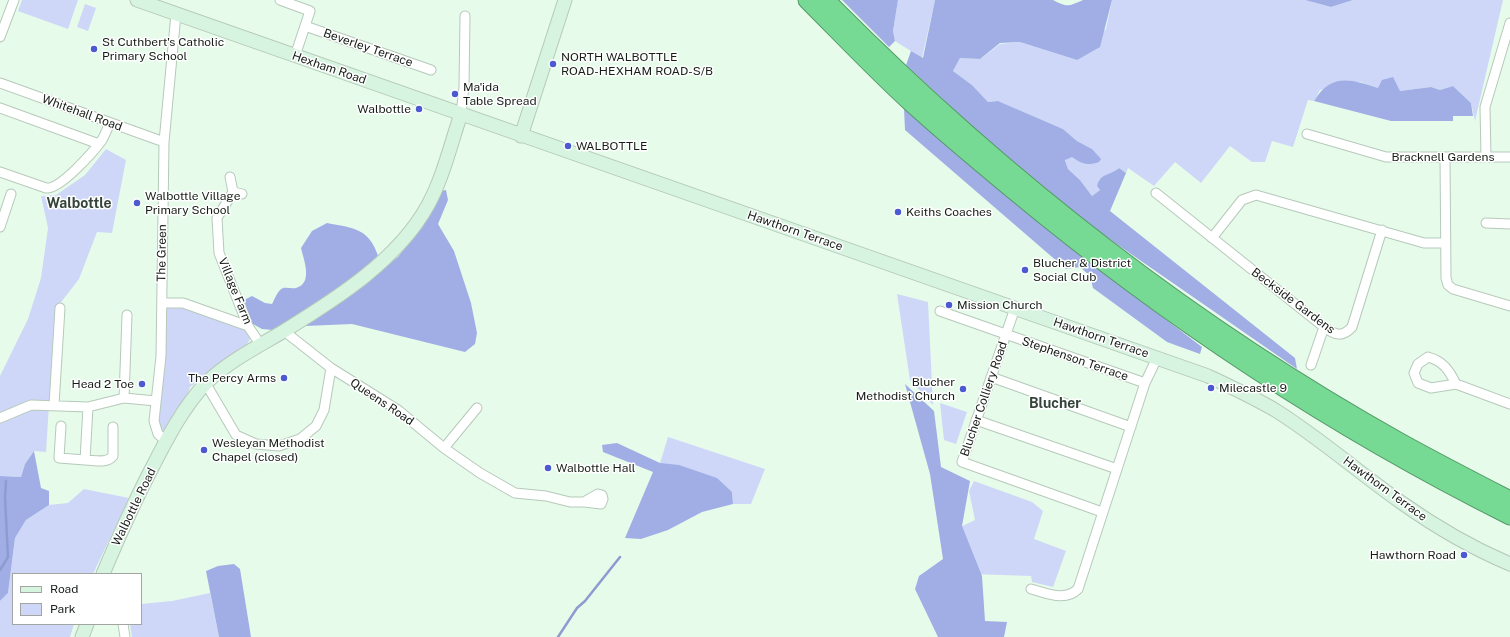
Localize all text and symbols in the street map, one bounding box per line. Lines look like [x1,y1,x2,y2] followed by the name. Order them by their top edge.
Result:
[321,26,415,70] street label: Beverley Terrace
[102,35,224,63] place label: St Cuthbert's Catholic Primary School
[89,44,99,54] marker: St Cuthbert's Catholic Primary School
[290,49,368,87] street label: Hexham Road
[561,50,713,78] place label: NORTH WALBOTTLE ROAD-HEXHAM ROAD-S/B
[548,59,558,69] marker: NORTH WALBOTTLE ROAD-HEXHAM ROAD-S/B
[463,80,537,108] place label: Ma'ida Table Spread
[450,89,460,99] marker: Ma'ida Table Spread
[40,92,124,134] street label: Whitehall Road
[357,102,411,116] place label: Walbottle
[414,104,424,114] marker: Walbottle
[576,139,647,153] place label: WALBOTTLE
[563,141,573,151] marker: WALBOTTLE
[1392,150,1494,164] street label: Bracknell Gardens
[145,189,240,217] place label: Walbottle Village Primary School
[46,196,112,212] district label: Walbottle
[132,198,142,208] marker: Walbottle Village Primary School
[906,205,992,219] place label: Keiths Coaches
[893,207,903,217] marker: Keiths Coaches
[745,208,845,254] street label: Hawthorn Terrace
[154,224,170,282] street label: The Green
[215,256,255,326] street label: Village Farm
[1033,256,1131,284] place label: Blucher & District Social Club
[1020,265,1030,275] marker: Blucher & District Social Club
[1248,265,1338,337] street label: Beckside Gardens
[957,298,1042,312] place label: Mission Church
[944,300,954,310] marker: Mission Church
[1051,315,1151,361] street label: Hawthorn Terrace
[1020,334,1130,384] street label: Stephenson Terrace
[958,340,1010,458] street label: Blucher Colliery Road
[188,371,276,385] place label: The Percy Arms
[279,373,289,383] marker: The Percy Arms
[347,375,417,429] street label: Queens Road
[856,375,955,403] place label: Blucher Methodist Church
[72,377,134,391] place label: Head 2 Toe
[137,379,147,389] marker: Head 2 Toe
[1219,381,1287,395] place label: Milecastle 9
[1206,383,1216,393] marker: Milecastle 9
[958,384,968,394] marker: Blucher Methodist Church
[1029,396,1081,412] district label: Blucher
[212,436,325,464] place label: Wesleyan Methodist Chapel (closed)
[199,445,209,455] marker: Wesleyan Methodist Chapel (closed)
[1340,454,1430,524] street label: Hawthorn Terrace
[556,461,635,475] place label: Walbottle Hall
[543,463,553,473] marker: Walbottle Hall
[109,466,159,548] street label: Walbottle Road
[1370,548,1456,562] place label: Hawthorn Road
[1459,550,1469,560] marker: Hawthorn Road
[12,573,142,625] legend
[50,582,78,596] text: Road
[50,602,76,616] text: Park

